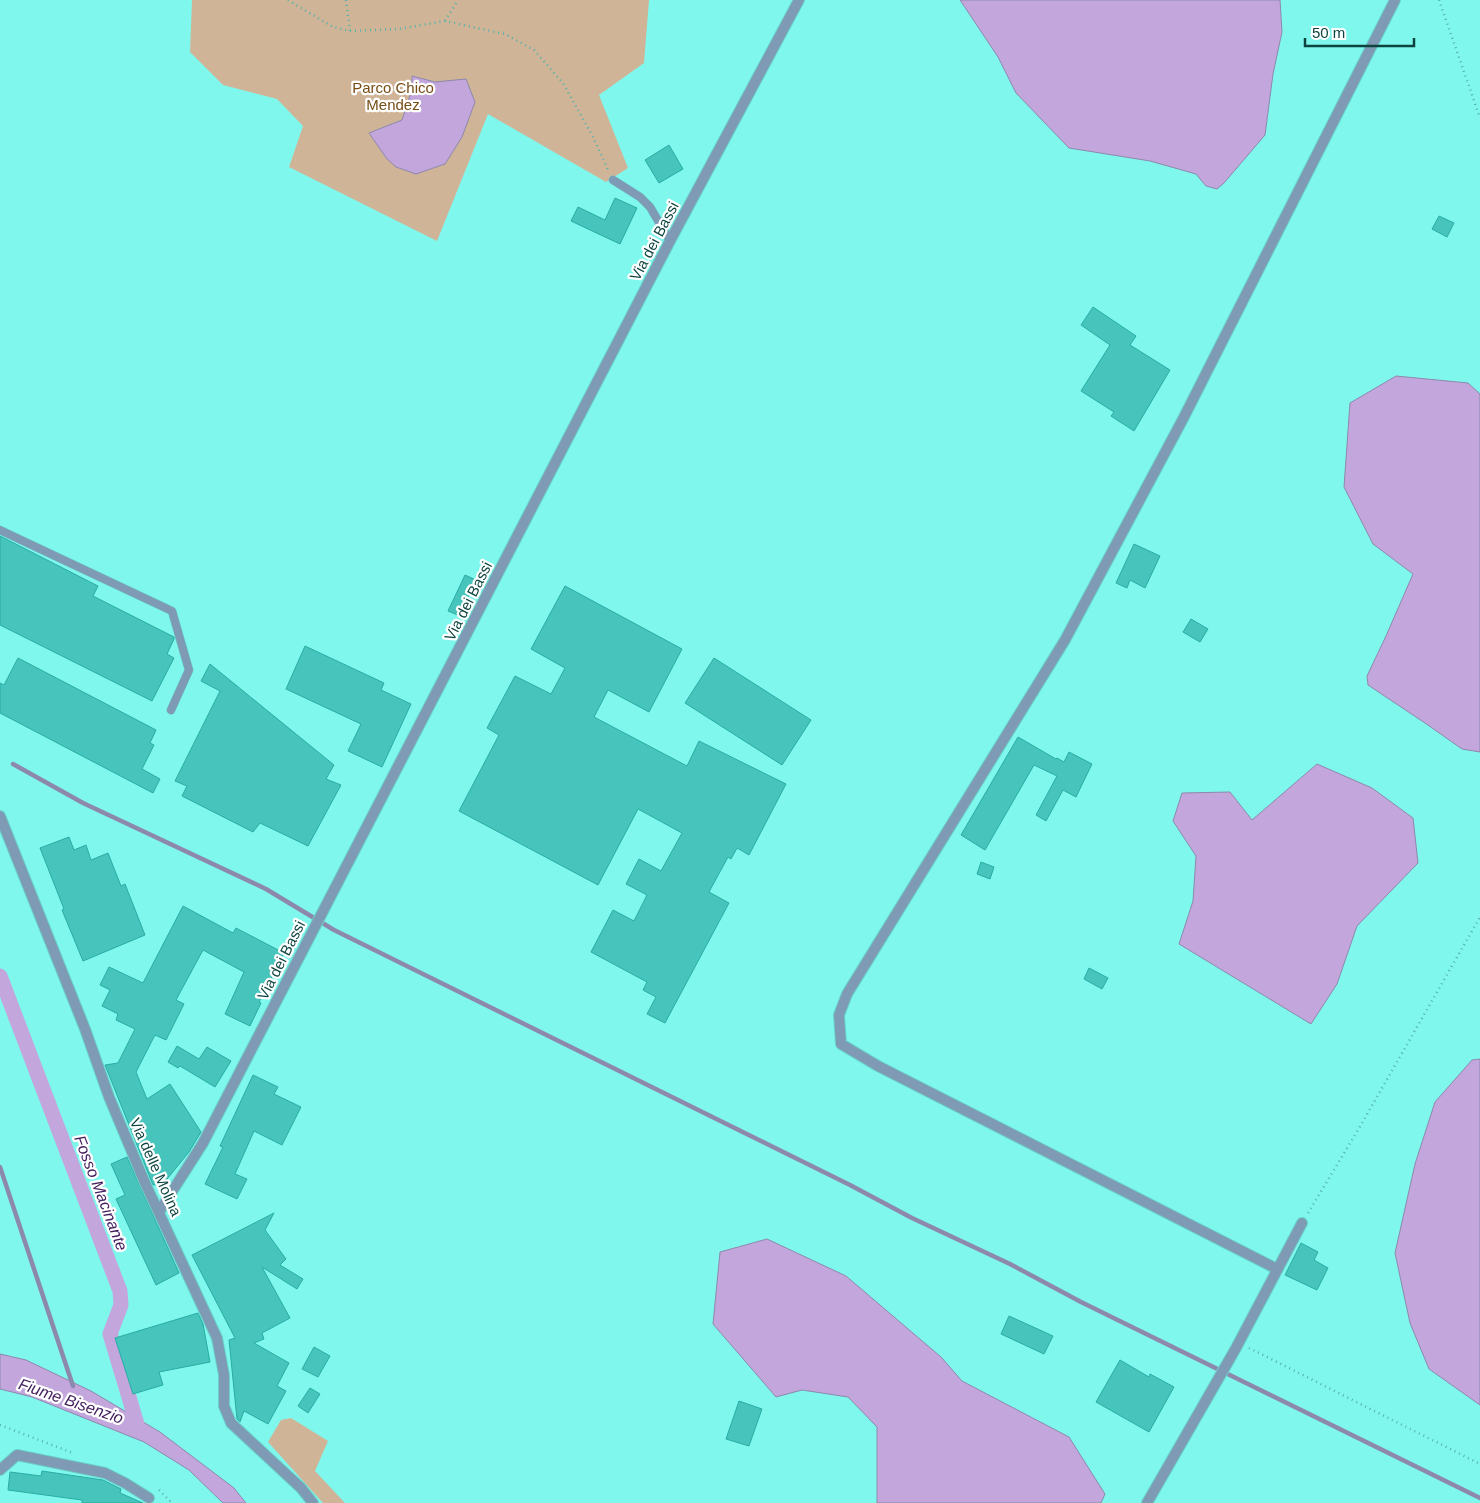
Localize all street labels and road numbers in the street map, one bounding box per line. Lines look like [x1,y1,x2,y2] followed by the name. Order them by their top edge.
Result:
[626,199,682,283] street label: Via dei Bassi
[441,559,495,643] street label: Via dei Bassi
[254,918,308,1002] street label: Via dei Bassi
[127,1115,186,1219] street label: Via delle Molina

